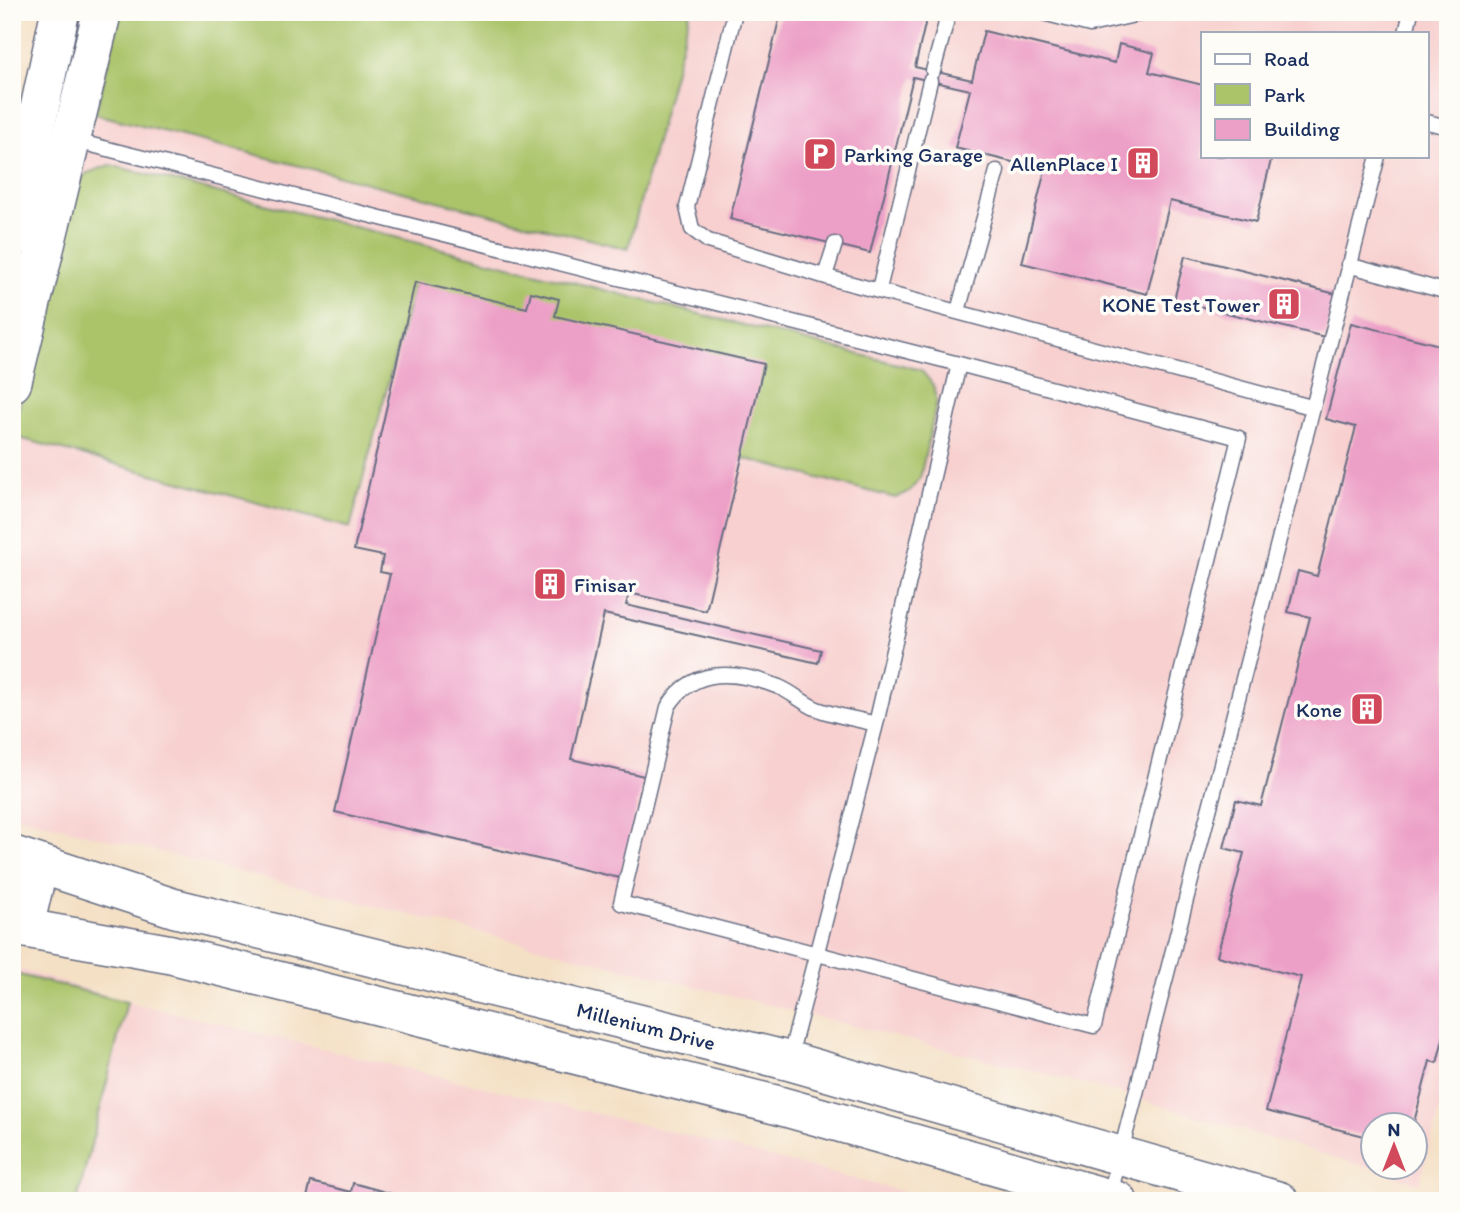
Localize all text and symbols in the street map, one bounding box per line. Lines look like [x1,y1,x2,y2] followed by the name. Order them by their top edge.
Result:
[1201,32,1428,158] legend
[1264,46,1310,71] text: Road
[1264,82,1306,107] text: Park
[1264,116,1340,141] text: Building
[801,135,839,173] parking icon: Parking Garage
[844,142,983,167] place label: Parking Garage
[1124,144,1162,182] building icon: AllenPlace I
[1010,151,1118,176] place label: AllenPlace I
[1265,285,1303,323] building icon: KONE Test Tower
[1102,292,1261,317] place label: KONE Test Tower
[531,565,569,603] building icon: Finisar
[574,572,637,597] place label: Finisar
[1348,690,1386,728] building icon: Kone
[1296,697,1342,722] place label: Kone
[574,997,718,1055] street label: Millenium Drive
[1358,1112,1428,1182] north arrow
[1388,1118,1400,1141] text: N

